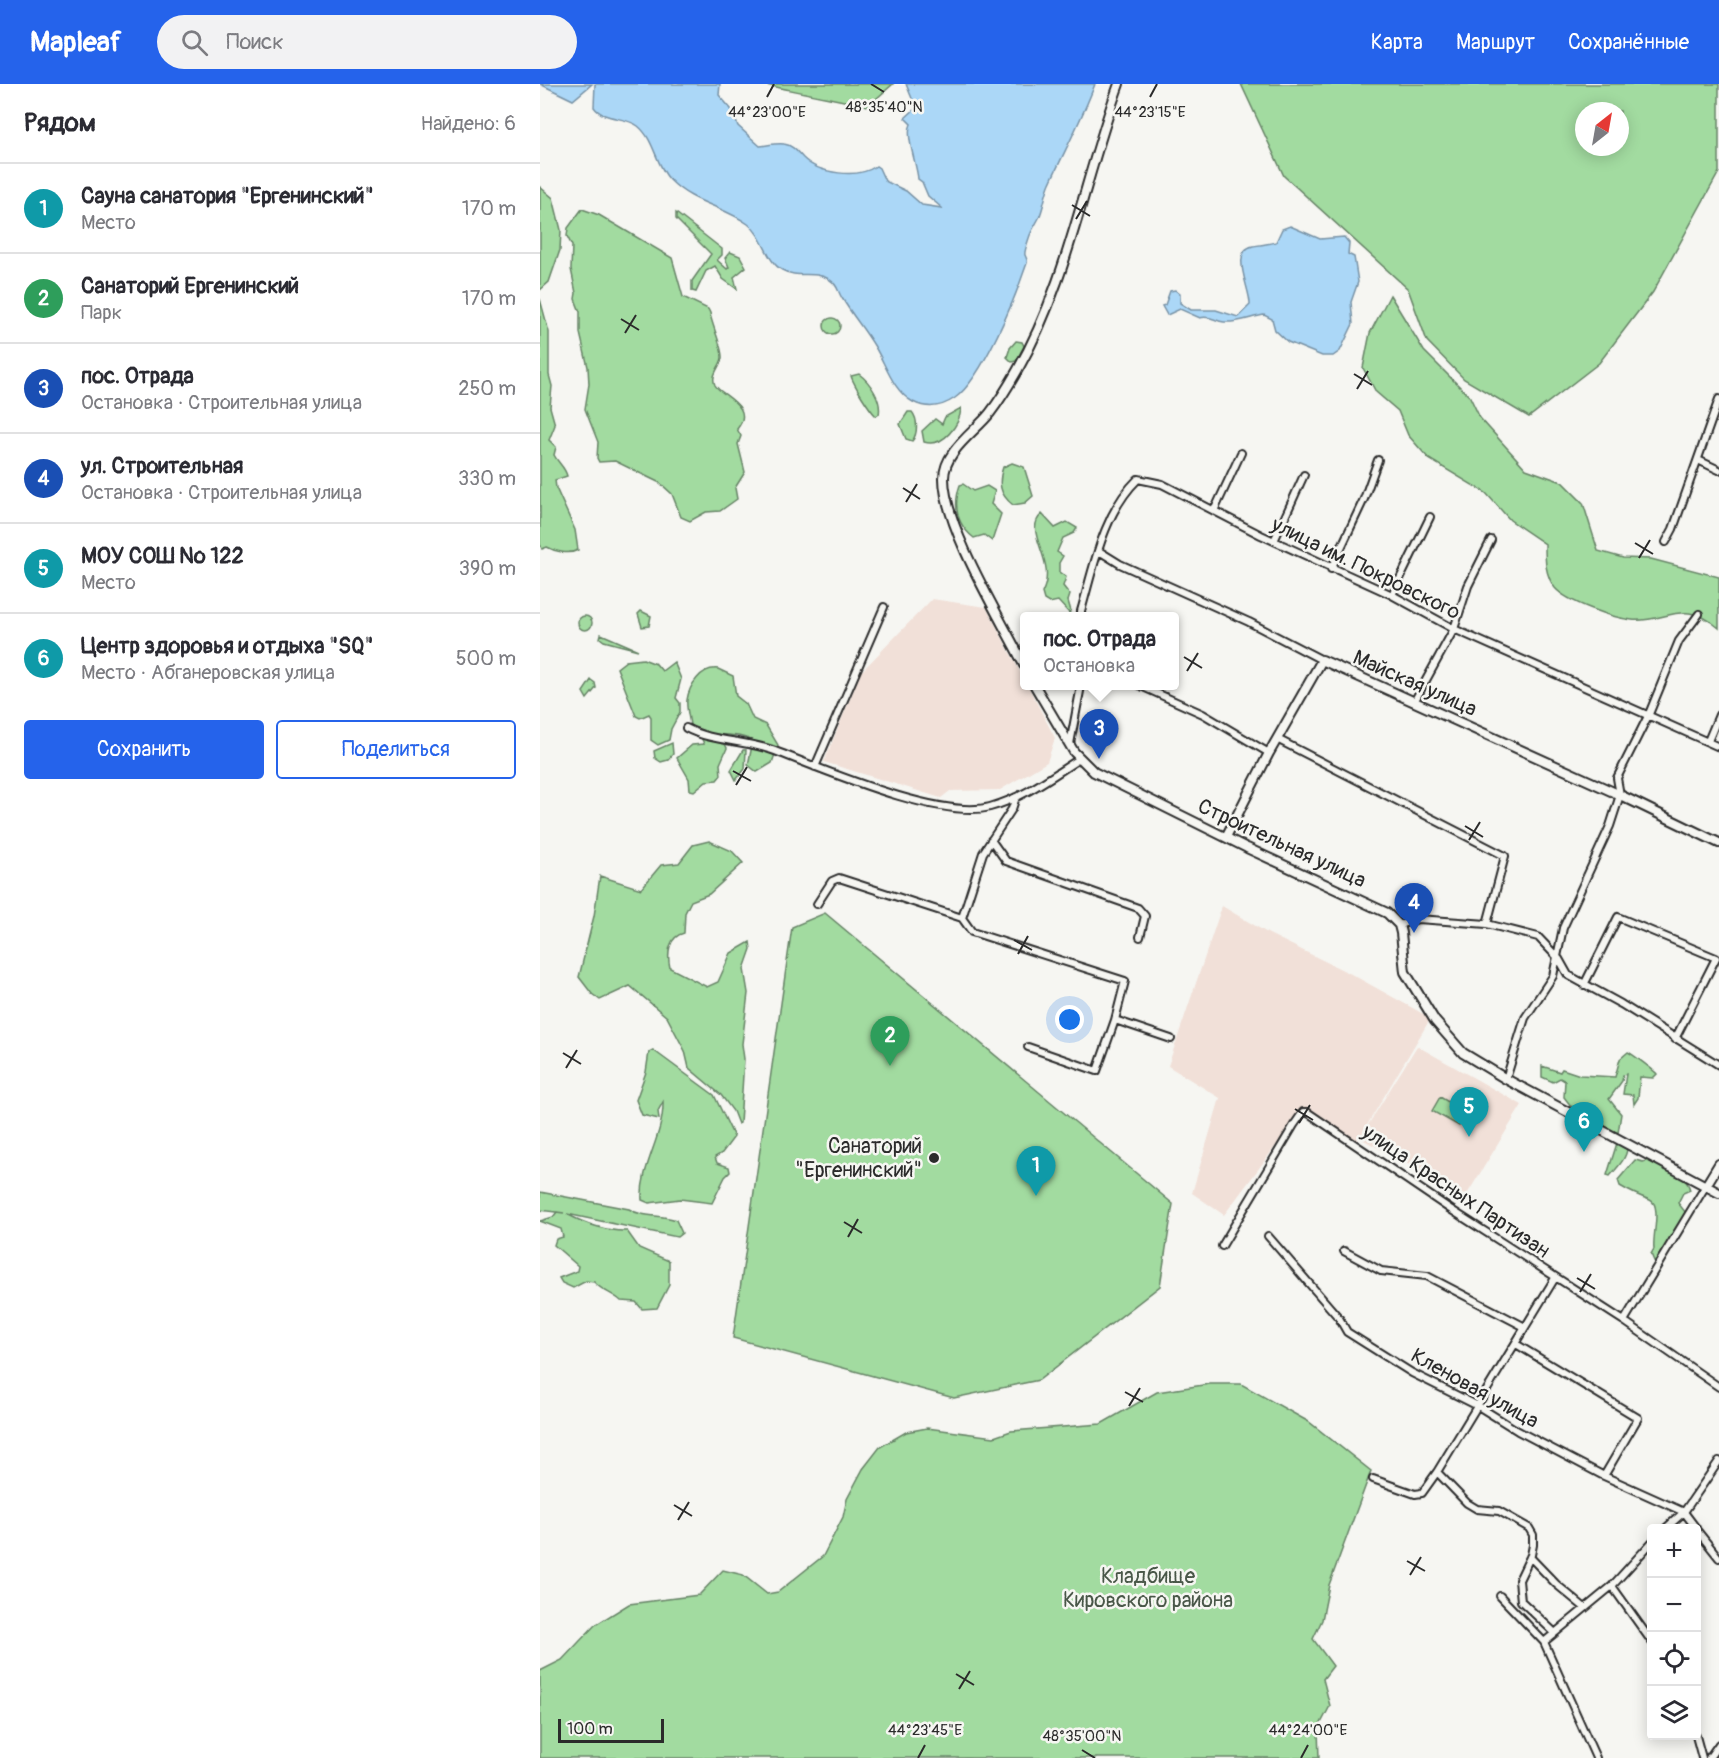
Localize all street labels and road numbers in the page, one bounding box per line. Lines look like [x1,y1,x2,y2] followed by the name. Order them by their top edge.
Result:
[1266,511,1465,626] street label: улица им. Покровского
[1349,644,1481,723] street label: Майская улица
[1193,793,1370,894] street label: Строительная улица
[1356,1118,1555,1264] street label: улица Красных Партизан
[1406,1342,1543,1435] street label: Кленовая улица

